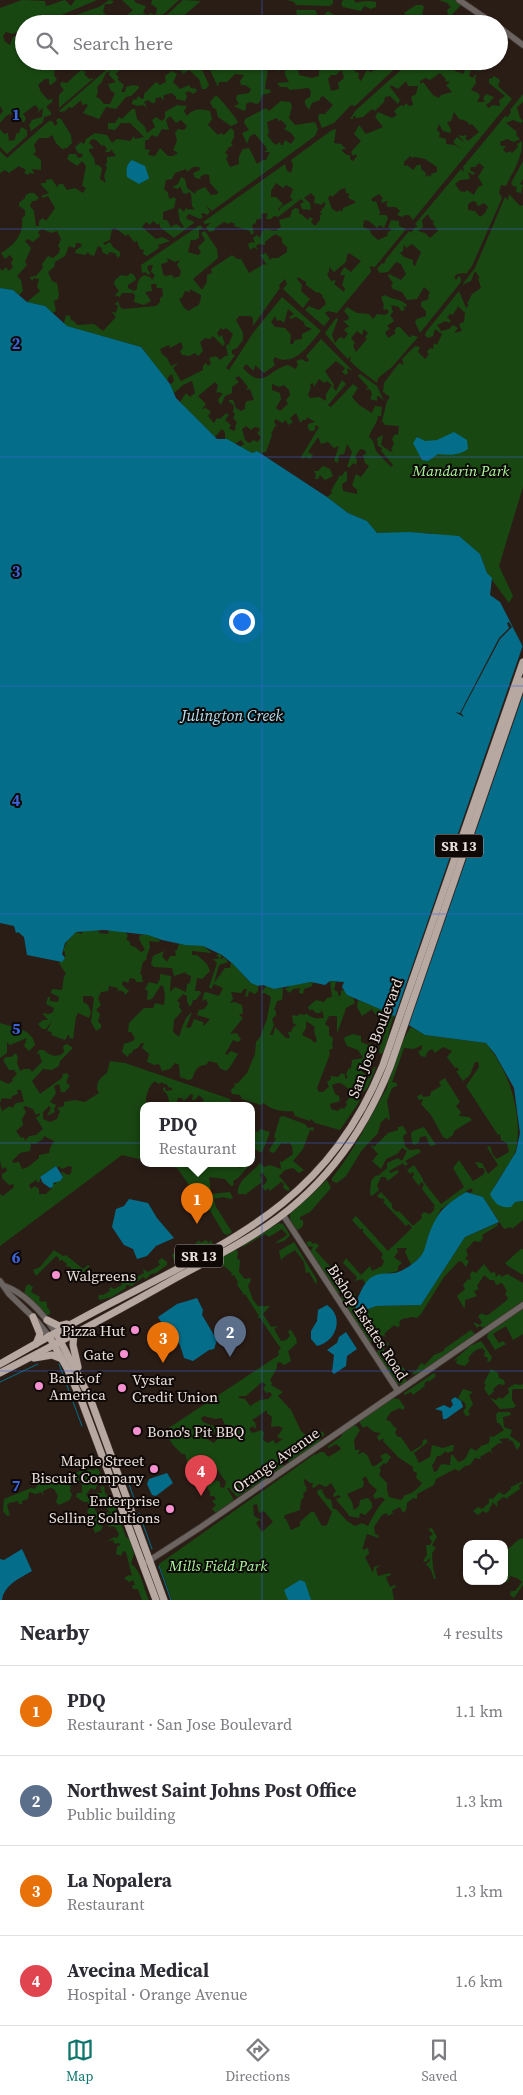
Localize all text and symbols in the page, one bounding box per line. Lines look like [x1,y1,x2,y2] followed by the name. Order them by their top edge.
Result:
[15,15,508,70] search box
[33,29,61,57] icon: search
[73,30,173,56] text: Search here
[12,103,20,125] text: 1
[12,332,21,354] text: 2
[412,460,510,481] park label: Mandarin Park
[12,560,21,582] text: 3
[229,609,255,635] your location
[179,704,283,726] water label: Julington Creek
[12,789,21,811] text: 4
[435,834,483,858] road number: SR 13
[342,975,408,1101] street label: San Jose Boulevard
[12,1017,21,1039] text: 5
[140,1102,255,1167] popup
[159,1111,197,1137] text: PDQ
[159,1137,236,1159] text: Restaurant
[181,1183,213,1224] pin: 1
[175,1244,223,1268] road number: SR 13
[12,1246,21,1268] text: 6
[323,1260,414,1384] street label: Bishop Estates Road
[66,1265,136,1286] place label: Walgreens
[50,1269,62,1281] marker: Walgreens
[214,1316,246,1357] pin: 2
[62,1320,125,1341] place label: Pizza Hut
[147,1322,179,1363] pin: 3
[129,1324,141,1336] marker: Pizza Hut
[84,1344,114,1365] place label: Gate
[118,1348,130,1360] marker: Gate
[49,1367,106,1405] place label: Bank of America
[132,1369,218,1407] place label: Vystar Credit Union
[33,1380,45,1392] marker: Bank of America
[116,1382,128,1394] marker: Vystar Credit Union
[147,1421,244,1442] place label: Bono's Pit BBQ
[228,1422,324,1498] street label: Orange Avenue
[131,1425,143,1437] marker: Bono's Pit BBQ
[31,1450,144,1488] place label: Maple Street Biscuit Company
[185,1455,217,1496] pin: 4
[148,1463,160,1475] marker: Maple Street Biscuit Company
[12,1474,21,1496] text: 7
[49,1490,160,1528] place label: Enterprise Selling Solutions
[164,1503,176,1515] marker: Enterprise Selling Solutions
[463,1540,508,1585] map controls
[463,1540,508,1585] button: locate
[168,1555,268,1576] park label: Mills Field Park
[20,1618,90,1647] text: Nearby
[443,1622,503,1644] text: 4 results
[67,1687,106,1713] text: PDQ
[32,1700,40,1722] text: 1
[455,1700,503,1722] text: 1.1 km
[67,1713,292,1735] text: Restaurant · San Jose Boulevard
[67,1777,356,1803] text: Northwest Saint Johns Post Office
[32,1790,40,1812] text: 2
[455,1790,503,1812] text: 1.3 km
[67,1803,176,1825] text: Public building
[67,1867,172,1893] text: La Nopalera
[32,1880,40,1902] text: 3
[455,1880,503,1902] text: 1.3 km
[67,1893,145,1915] text: Restaurant
[67,1957,209,1983] text: Avecina Medical
[32,1970,40,1992] text: 4
[455,1970,503,1992] text: 1.6 km
[67,1983,248,2005] text: Hospital · Orange Avenue
[66,2036,94,2086] tab: Map
[225,2036,290,2086] tab: Directions
[421,2036,457,2086] tab: Saved

